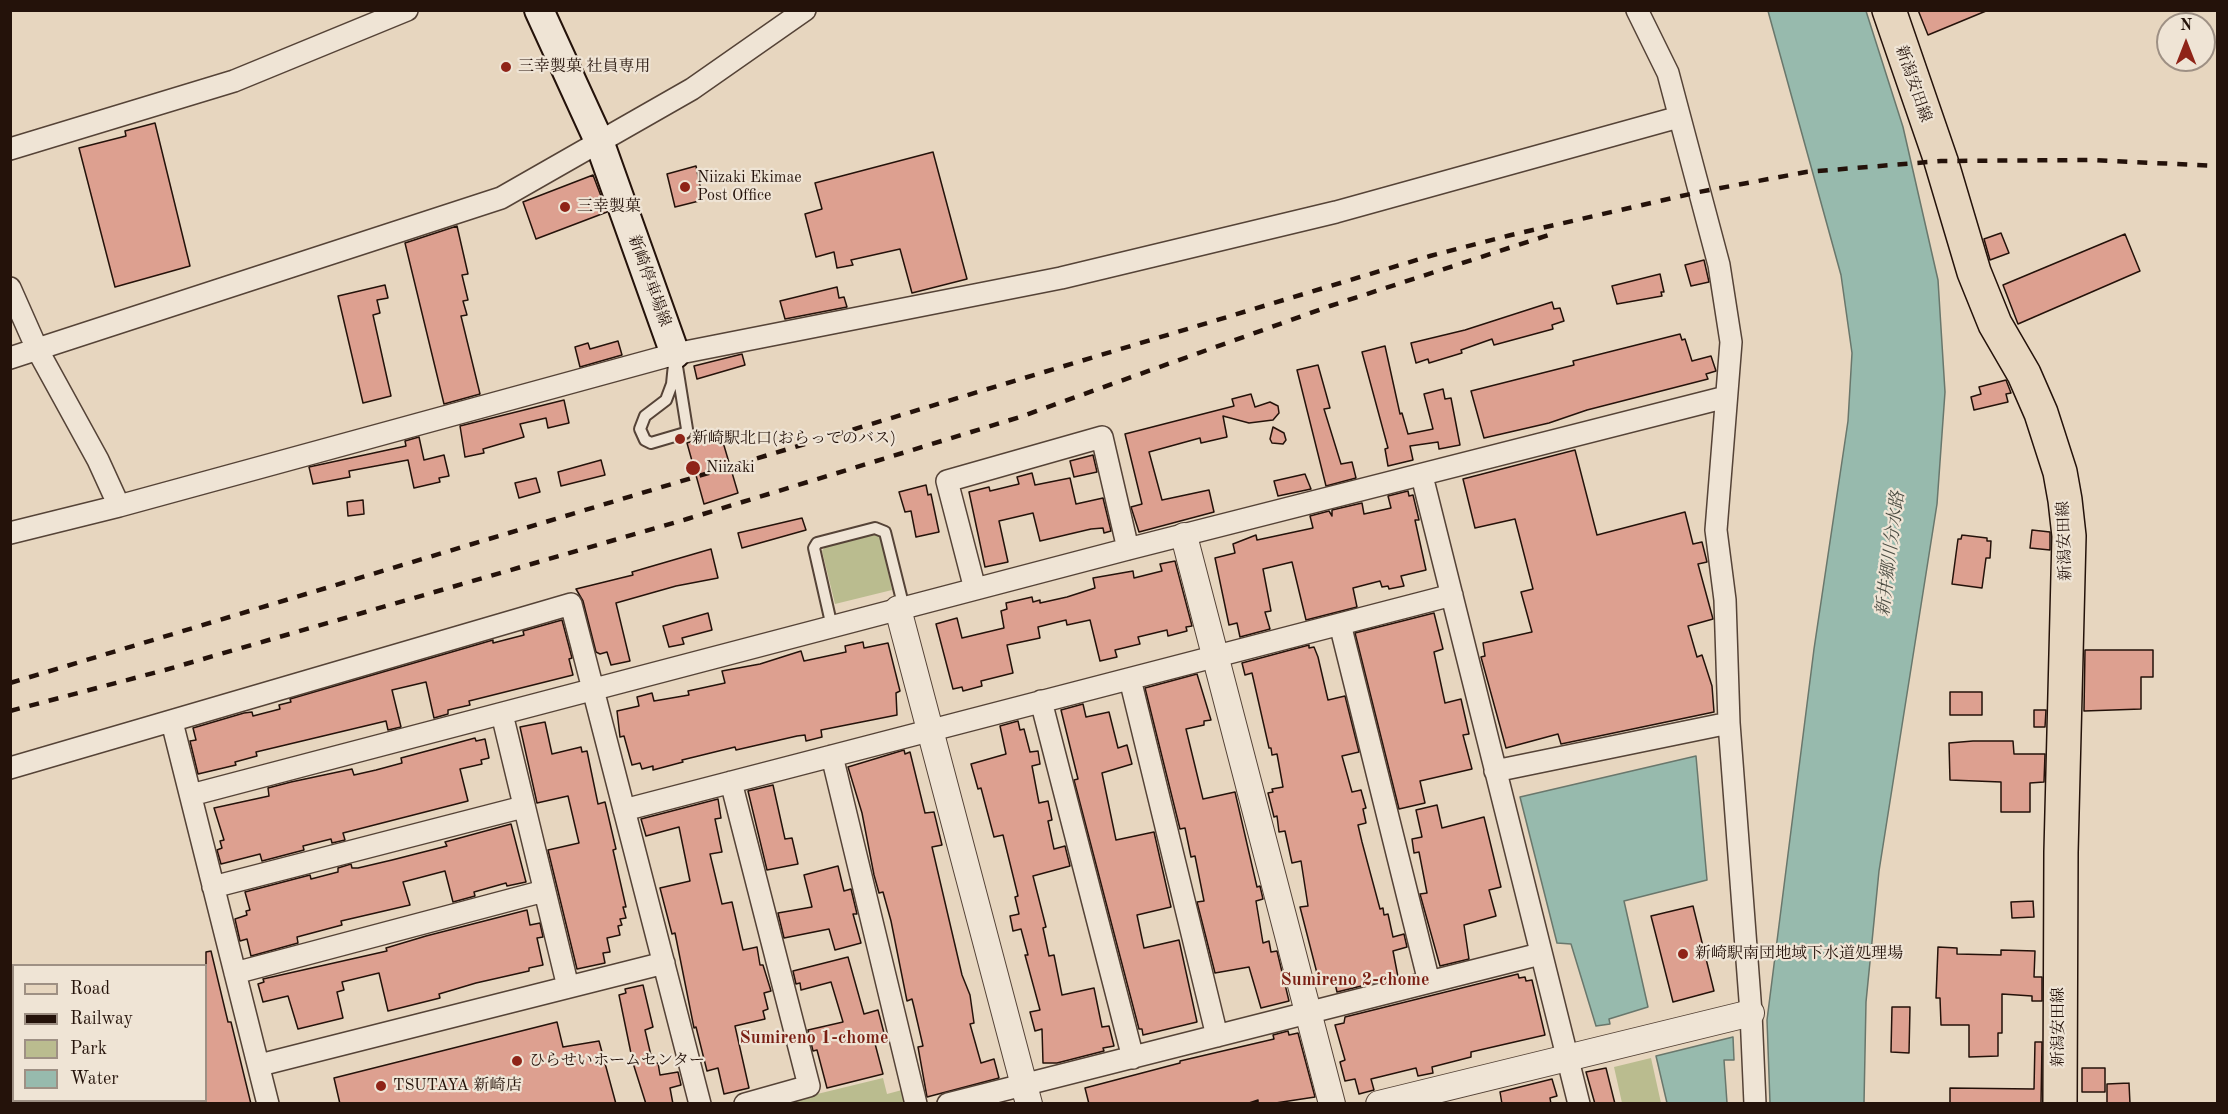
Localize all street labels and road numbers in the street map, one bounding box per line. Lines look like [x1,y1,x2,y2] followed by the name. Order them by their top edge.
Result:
[1891,43,1935,125] street label: 新潟安田線
[624,233,674,329] street label: 新崎停車場線
[2054,501,2076,581] street label: 新潟安田線
[2049,987,2069,1067] street label: 新潟安田線

